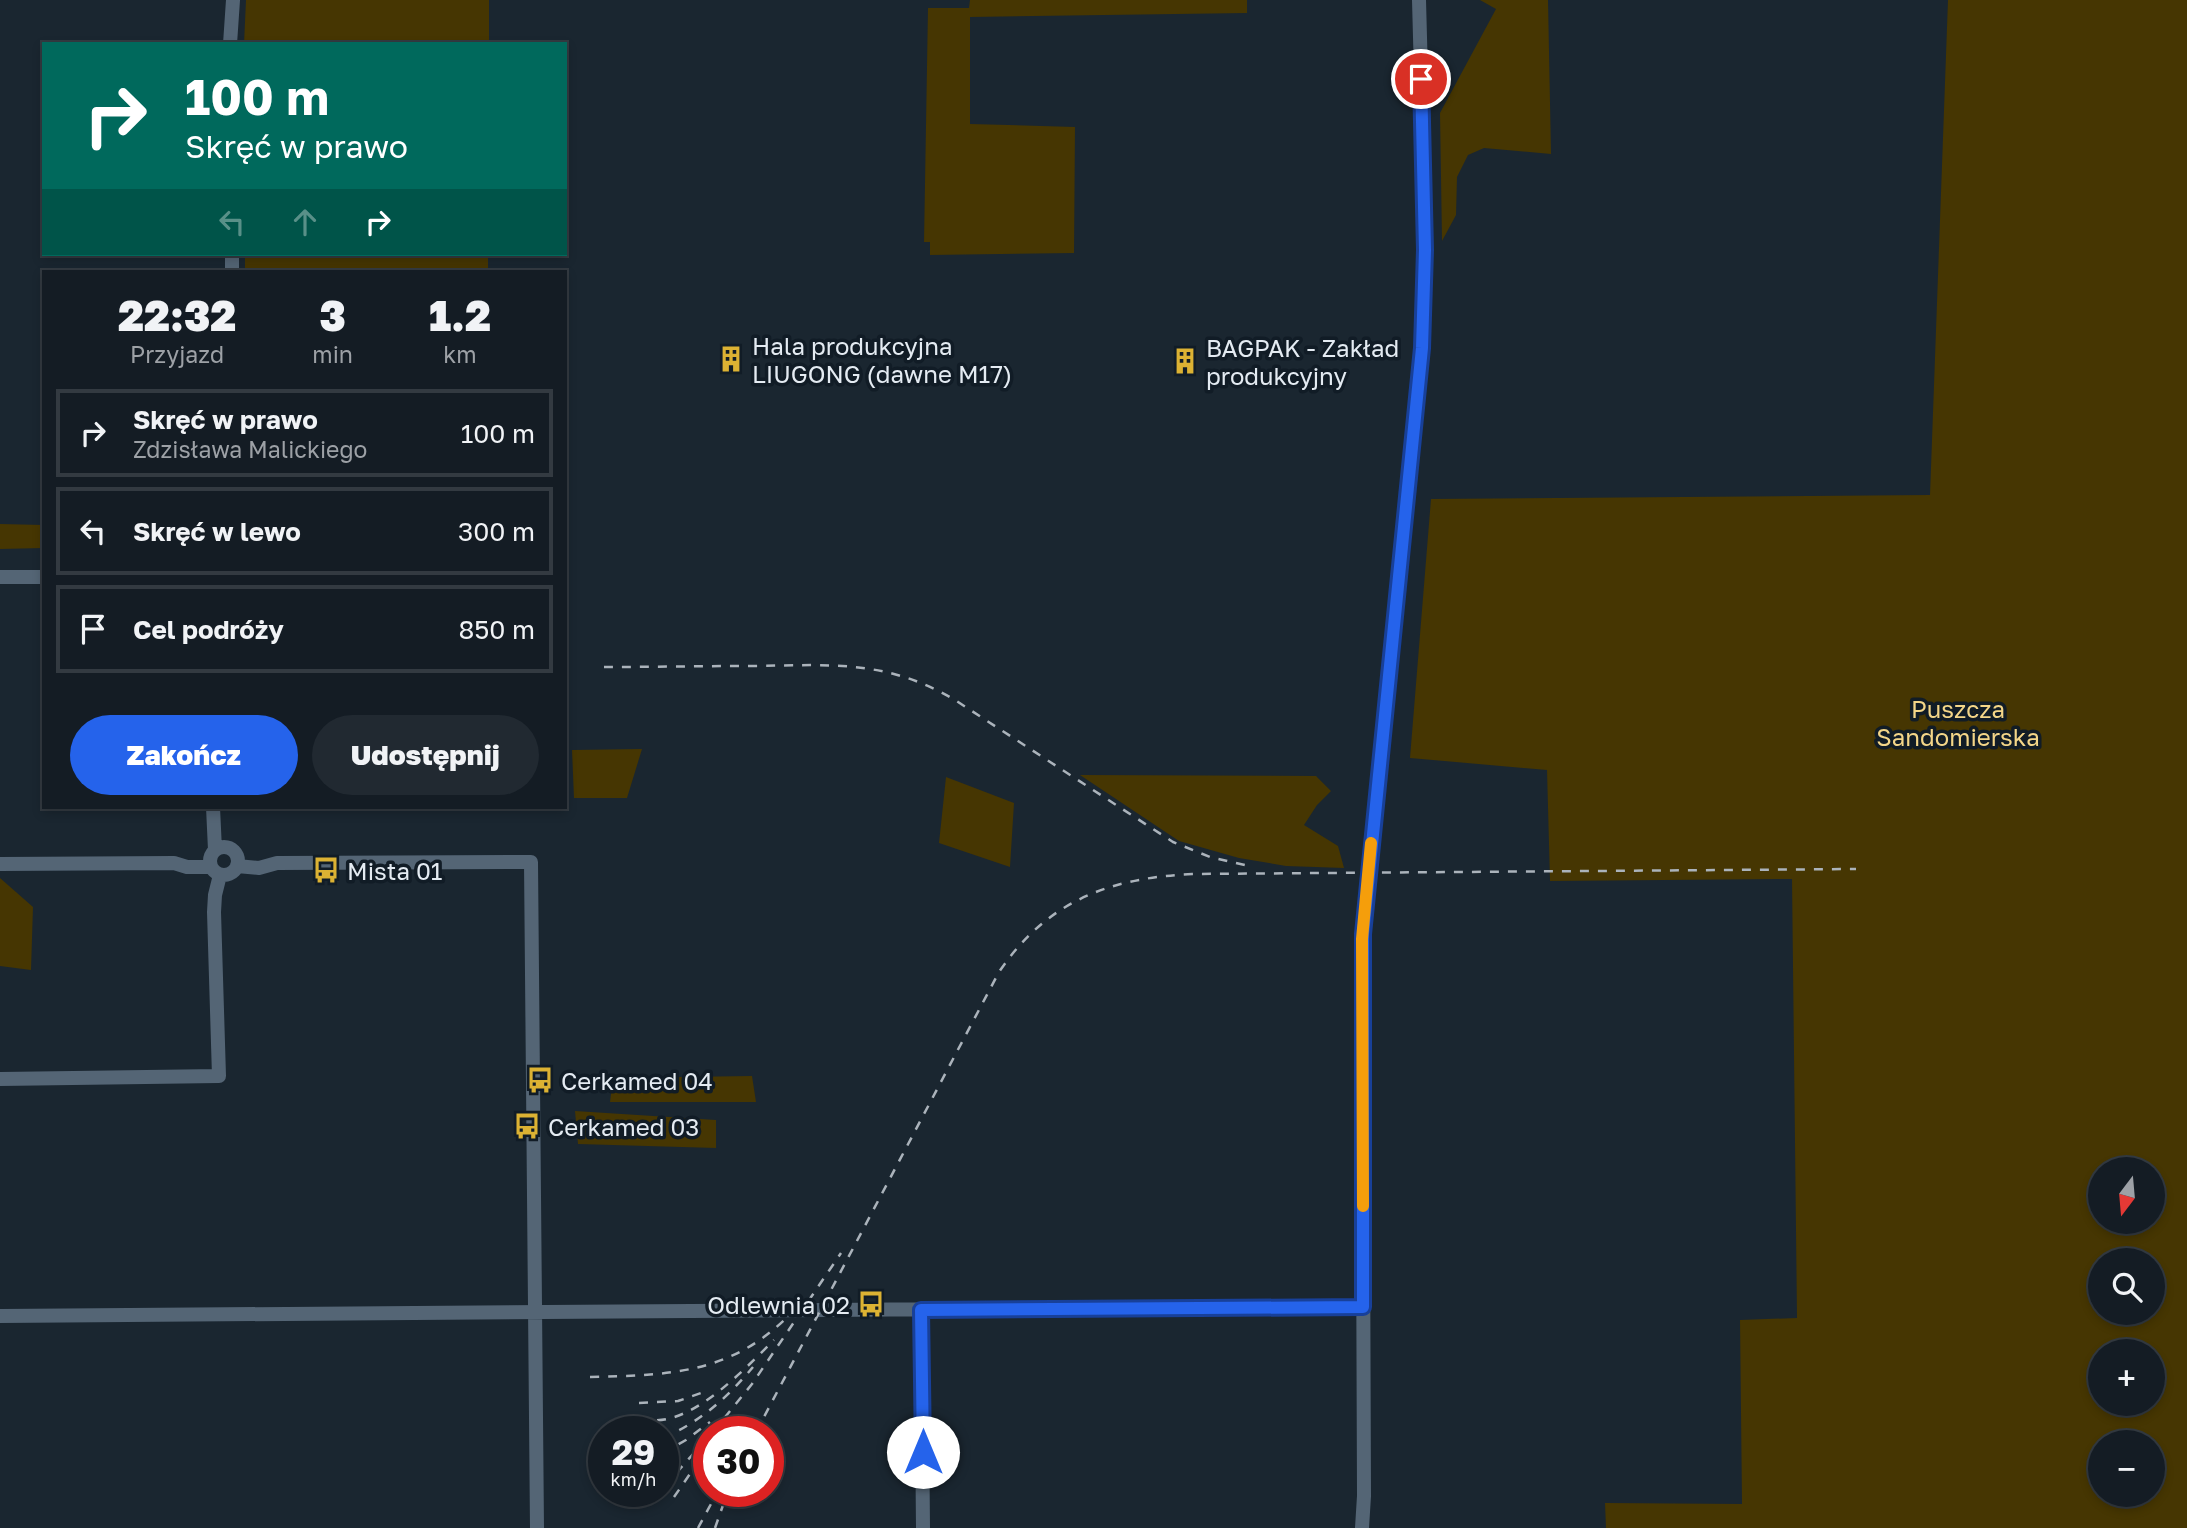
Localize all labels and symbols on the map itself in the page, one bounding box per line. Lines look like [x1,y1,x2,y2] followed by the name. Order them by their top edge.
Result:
[1391,49,1451,109] pin
[752,331,1012,388] place label: Hala produkcyjna LIUGONG (dawne M17)
[1206,333,1399,390] place label: BAGPAK - Zakład produkcyjny
[716,344,746,374] building icon: Hala produkcyjna LIUGONG (dawne M17)
[1170,346,1200,376] building icon: BAGPAK - Zakład produkcyjny
[1876,694,2040,751] park label: Puszcza Sandomierska
[311,855,341,885] bus stop icon: Mista 01
[347,856,442,885] place label: Mista 01
[525,1065,555,1095] bus stop icon: Cerkamed 04
[561,1066,713,1095] place label: Cerkamed 04
[512,1111,542,1141] bus stop icon: Cerkamed 03
[548,1112,699,1141] place label: Cerkamed 03
[2088,1157,2165,1234] north arrow
[856,1289,886,1319] bus stop icon: Odlewnia 02
[707,1290,850,1319] place label: Odlewnia 02
[886,1415,960,1489] position arrow
[693,1416,784,1507] speed limit sign: 30

